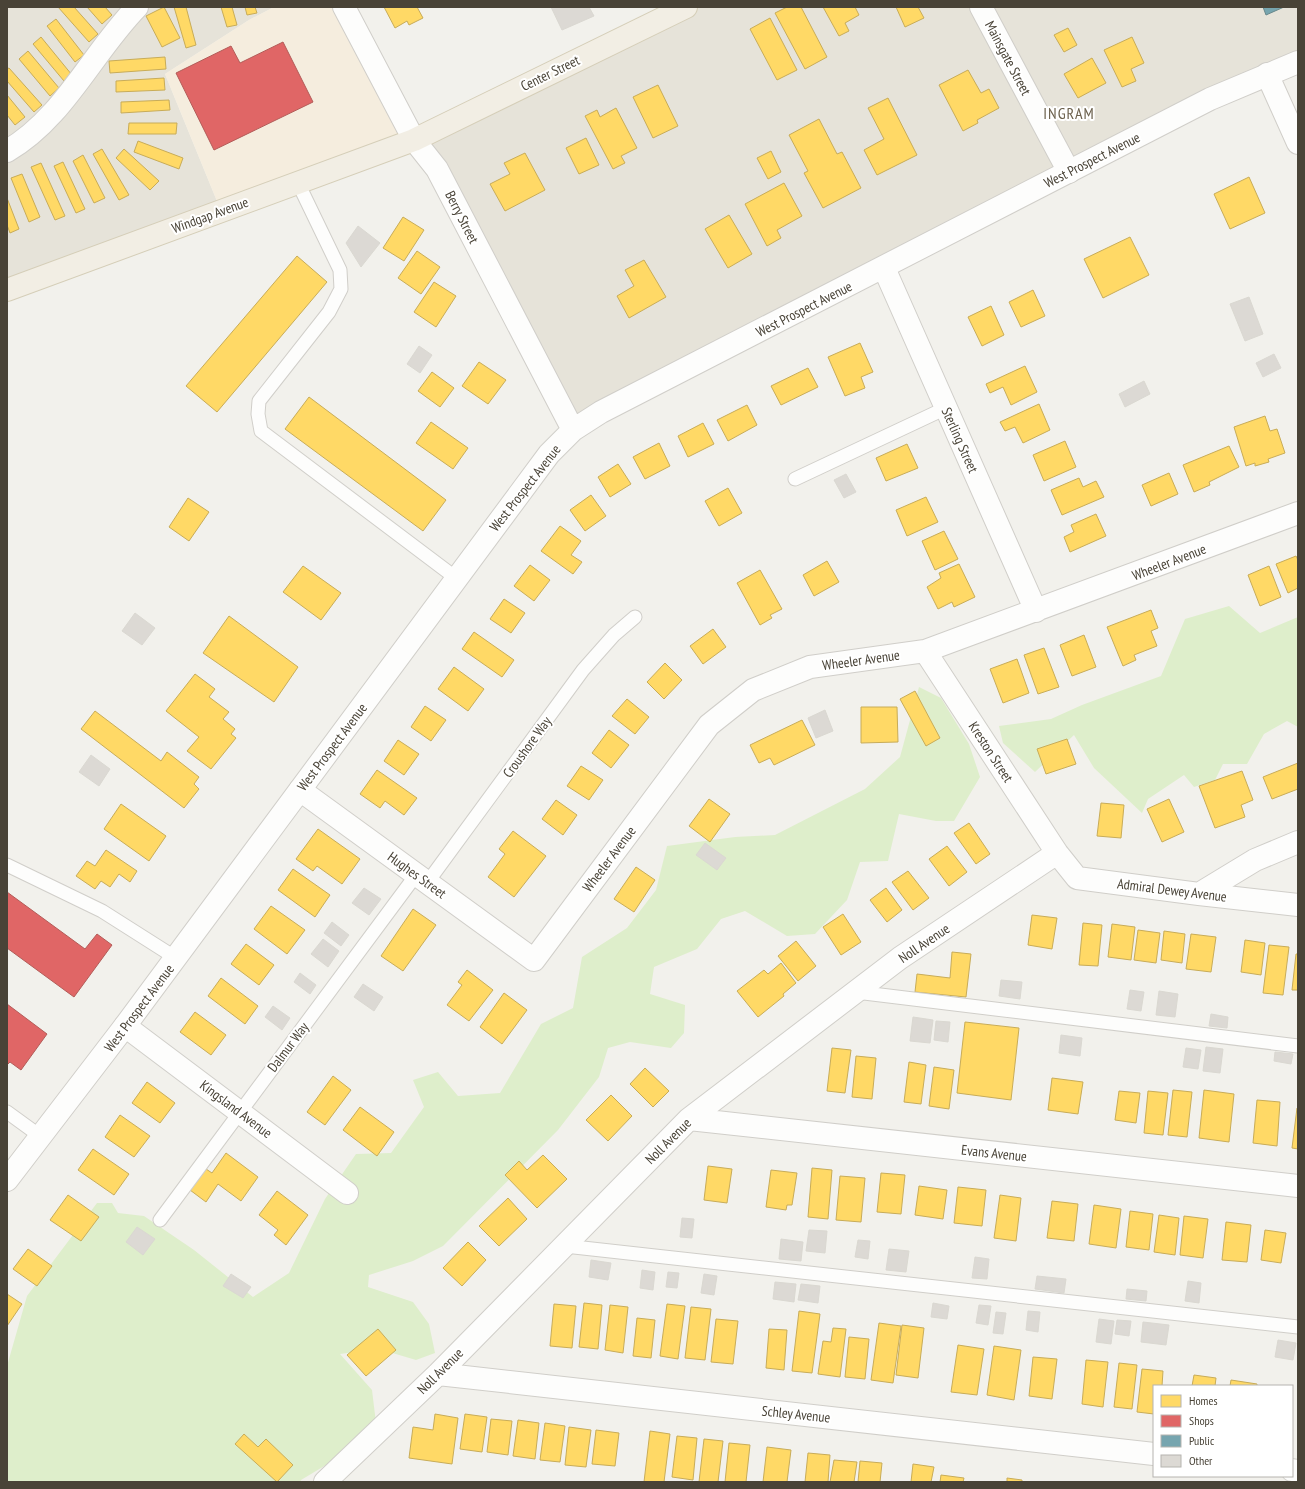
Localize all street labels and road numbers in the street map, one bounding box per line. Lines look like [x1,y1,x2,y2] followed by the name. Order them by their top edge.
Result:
[981,18,1035,98] street label: Mainsgate Street
[518,51,582,95] street label: Center Street
[1041,128,1143,192] street label: West Prospect Avenue
[441,188,483,247] street label: Berry Street
[169,193,251,237] street label: Windgap Avenue
[753,277,855,341] street label: West Prospect Avenue
[938,404,982,476] street label: Sterling Street
[485,441,565,535] street label: West Prospect Avenue
[1129,540,1209,584] street label: Wheeler Avenue
[821,646,901,674] street label: Wheeler Avenue
[293,699,371,795] street label: West Prospect Avenue
[499,712,556,781] street label: Croushore Way
[965,718,1017,786] street label: Kreston Street
[578,822,640,896] street label: Wheeler Avenue
[384,848,450,902] street label: Hughes Street
[1116,874,1228,906] street label: Admiral Dewey Avenue
[895,919,953,967] street label: Noll Avenue
[100,960,178,1056] street label: West Prospect Avenue
[263,1018,313,1075] street label: Dalmur Way
[196,1076,276,1142] street label: Kingsland Avenue
[641,1114,695,1168] street label: Noll Avenue
[960,1141,1028,1165] street label: Evans Avenue
[413,1344,467,1398] street label: Noll Avenue
[761,1401,831,1427] street label: Schley Avenue

